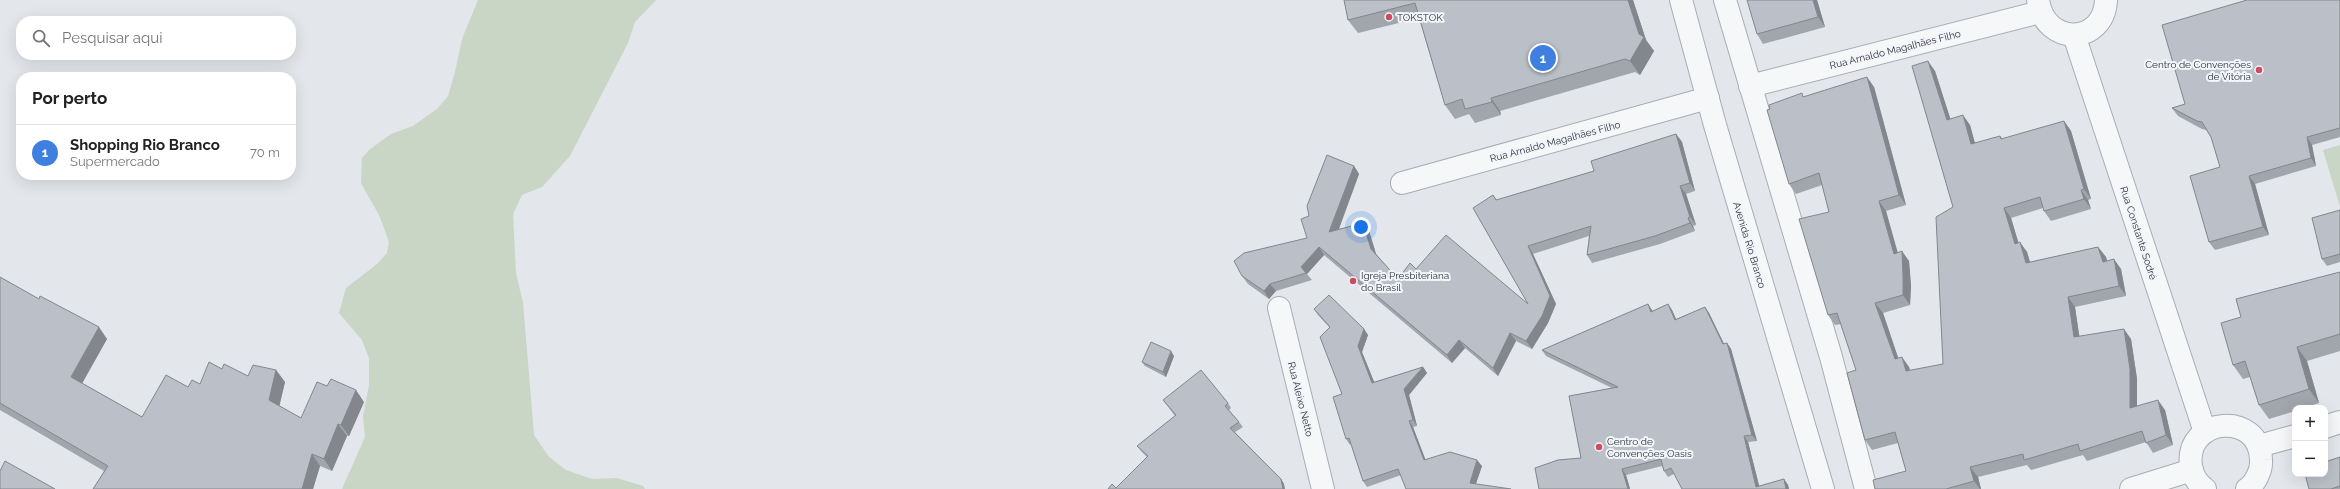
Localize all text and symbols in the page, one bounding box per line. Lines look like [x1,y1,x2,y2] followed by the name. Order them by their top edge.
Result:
[1384,12,1394,22] marker: TOKSTOK
[1397,12,1443,23] place label: TOKSTOK
[16,16,296,60] search box
[30,27,52,49] icon: search
[1828,28,1962,71] street label: Rua Arnaldo Magalhães Filho
[62,29,162,47] text: Pesquisar aqui
[1530,43,1556,73] pin: 1
[2145,59,2251,82] place label: Centro de Convenções de Vitória
[2254,65,2264,75] marker: Centro de Convenções de Vitória
[32,88,107,108] text: Por perto
[1489,119,1622,164] street label: Rua Arnaldo Magalhães Filho
[70,136,220,154] text: Shopping Rio Branco
[42,145,48,160] text: 1
[250,145,280,160] text: 70 m
[70,154,160,169] text: Supermercado
[2118,185,2159,281] street label: Rua Constante Sodré
[1731,201,1768,290] street label: Avenida Rio Branco
[1351,217,1371,237] your location
[1361,270,1449,293] place label: Igreja Presbiteriana do Brasil
[1348,276,1358,286] marker: Igreja Presbiteriana do Brasil
[1286,360,1315,438] street label: Rua Aleixo Netto
[2292,405,2328,477] map controls
[2292,405,2328,441] button: +
[1607,436,1692,459] place label: Centro de Convenções Oasis
[2292,441,2328,477] button: −
[1594,442,1604,452] marker: Centro de Convenções Oasis

